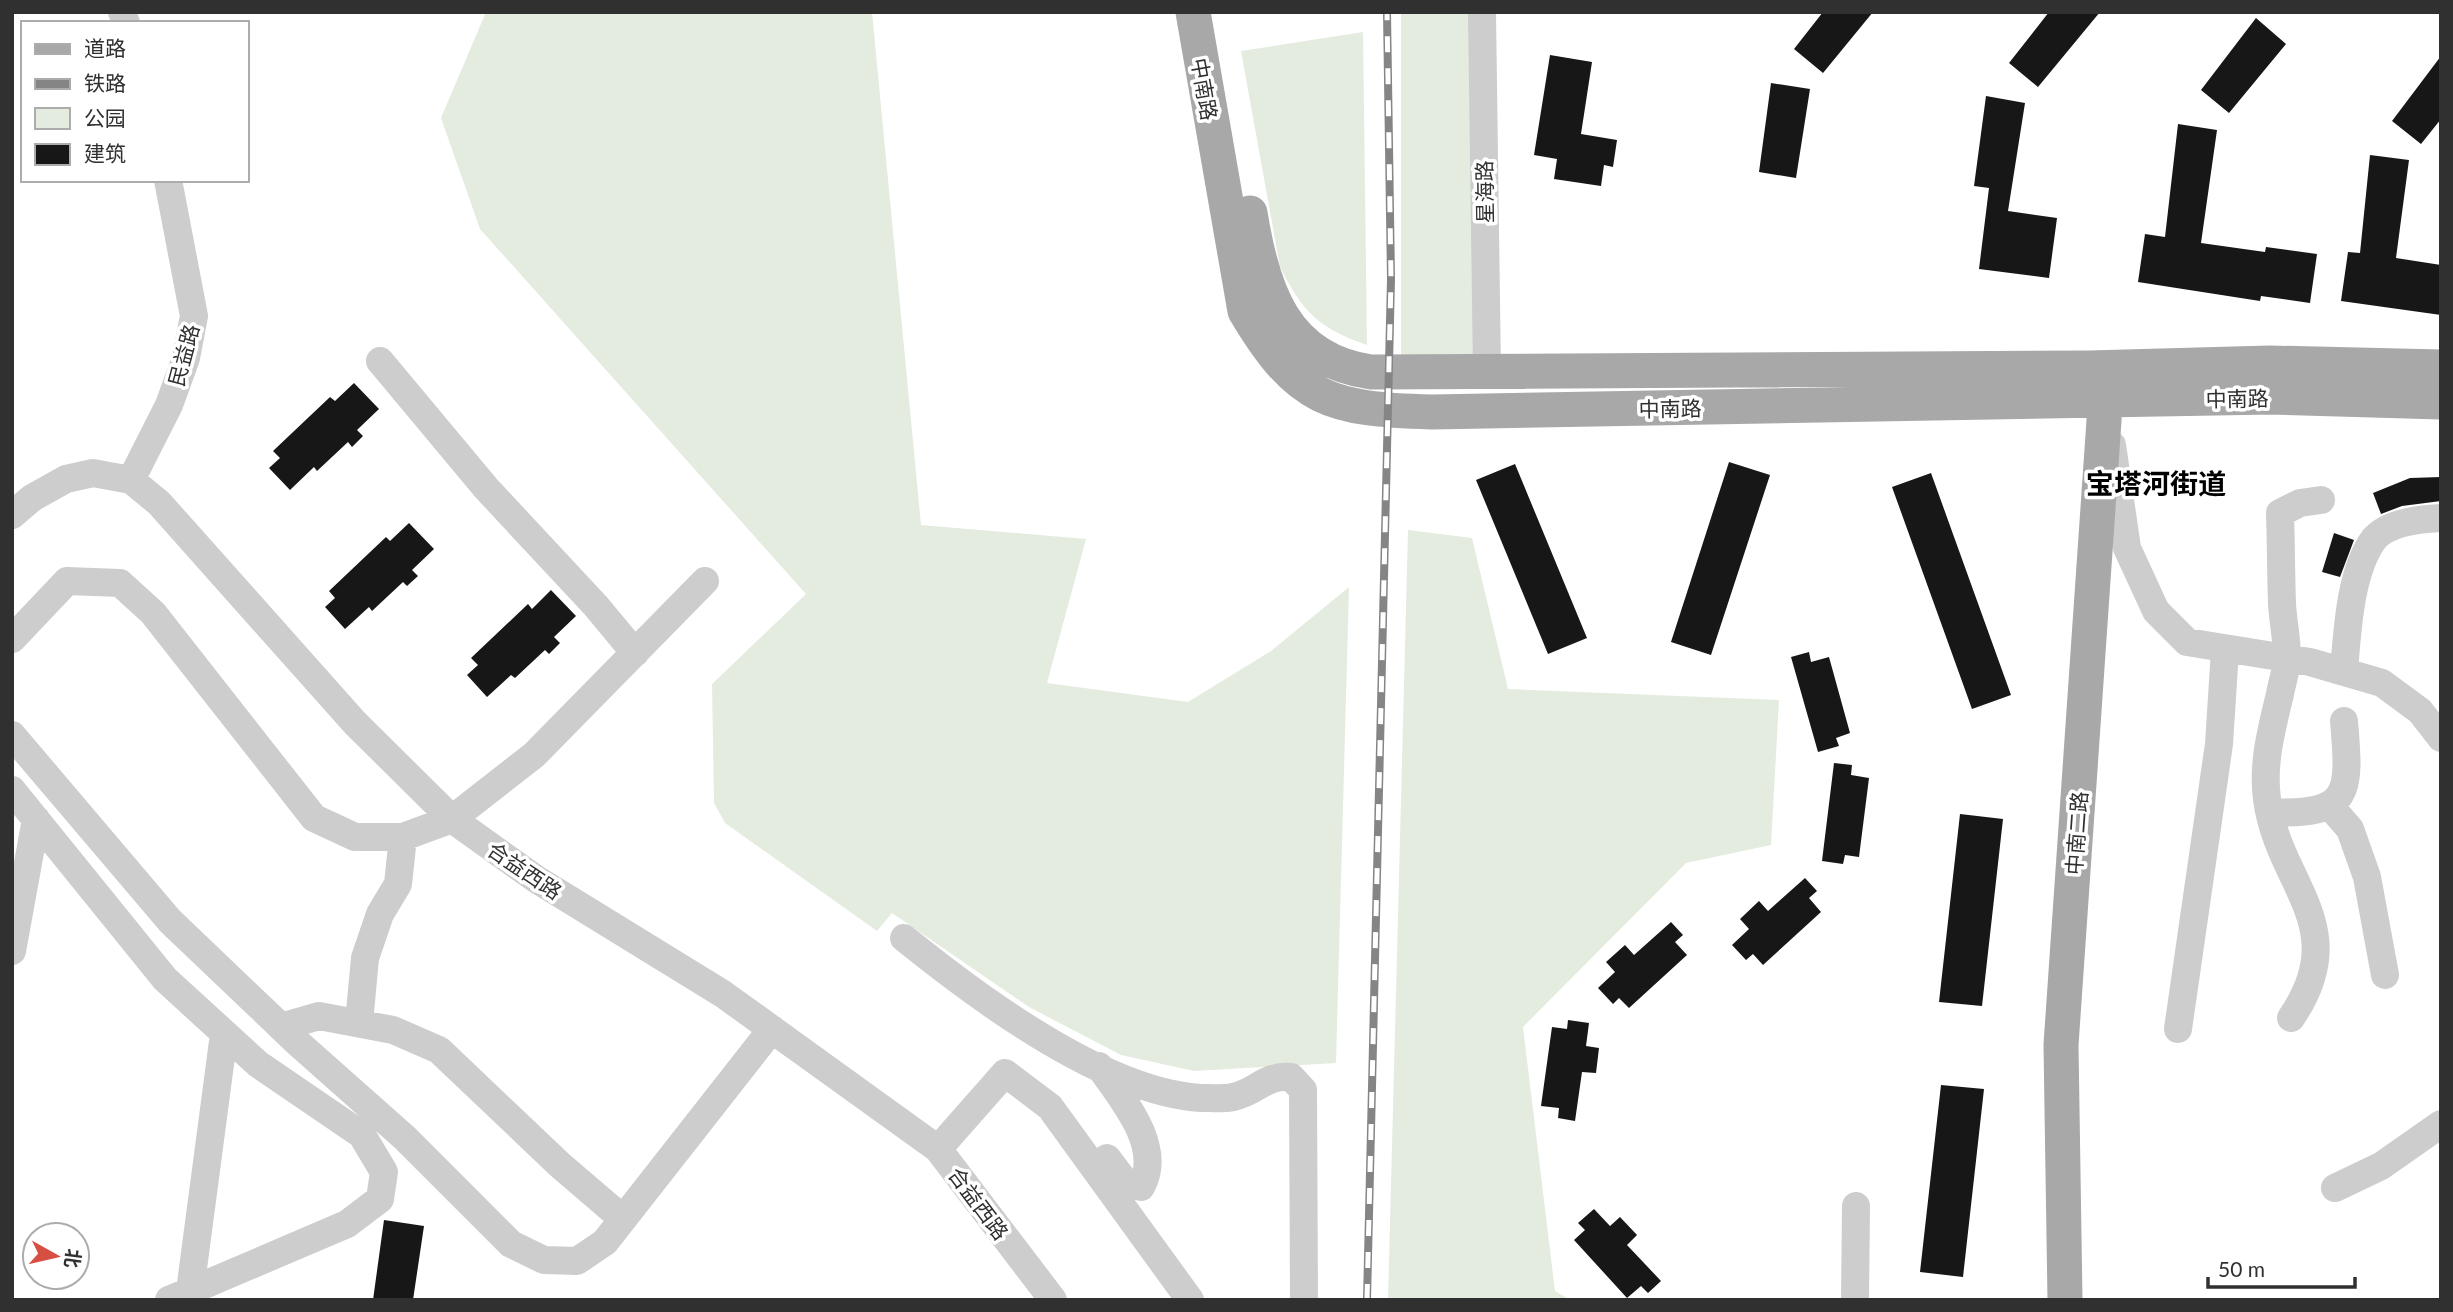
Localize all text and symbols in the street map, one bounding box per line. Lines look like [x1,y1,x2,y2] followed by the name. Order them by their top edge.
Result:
[21,21,248,182] legend
[84,35,126,60] text: 道路
[1187,56,1223,122] street label: 中南路
[84,70,126,95] text: 铁路
[84,105,126,130] text: 公园
[84,140,126,165] text: 建筑
[1471,160,1497,224] street label: 星海路
[163,321,203,389] street label: 民益路
[2205,385,2269,411] street label: 中南路
[1638,395,1702,421] street label: 中南路
[2086,466,2226,500] district label: 宝塔河街道
[2061,790,2091,876] street label: 中南二路
[483,836,567,904] street label: 合益西路
[944,1162,1014,1244] street label: 合益西路
[21,1221,91,1291] north arrow
[2208,1246,2355,1290] scale bar
[61,1247,86,1269] text: 北
[2218,1256,2265,1281] text: 50 m

